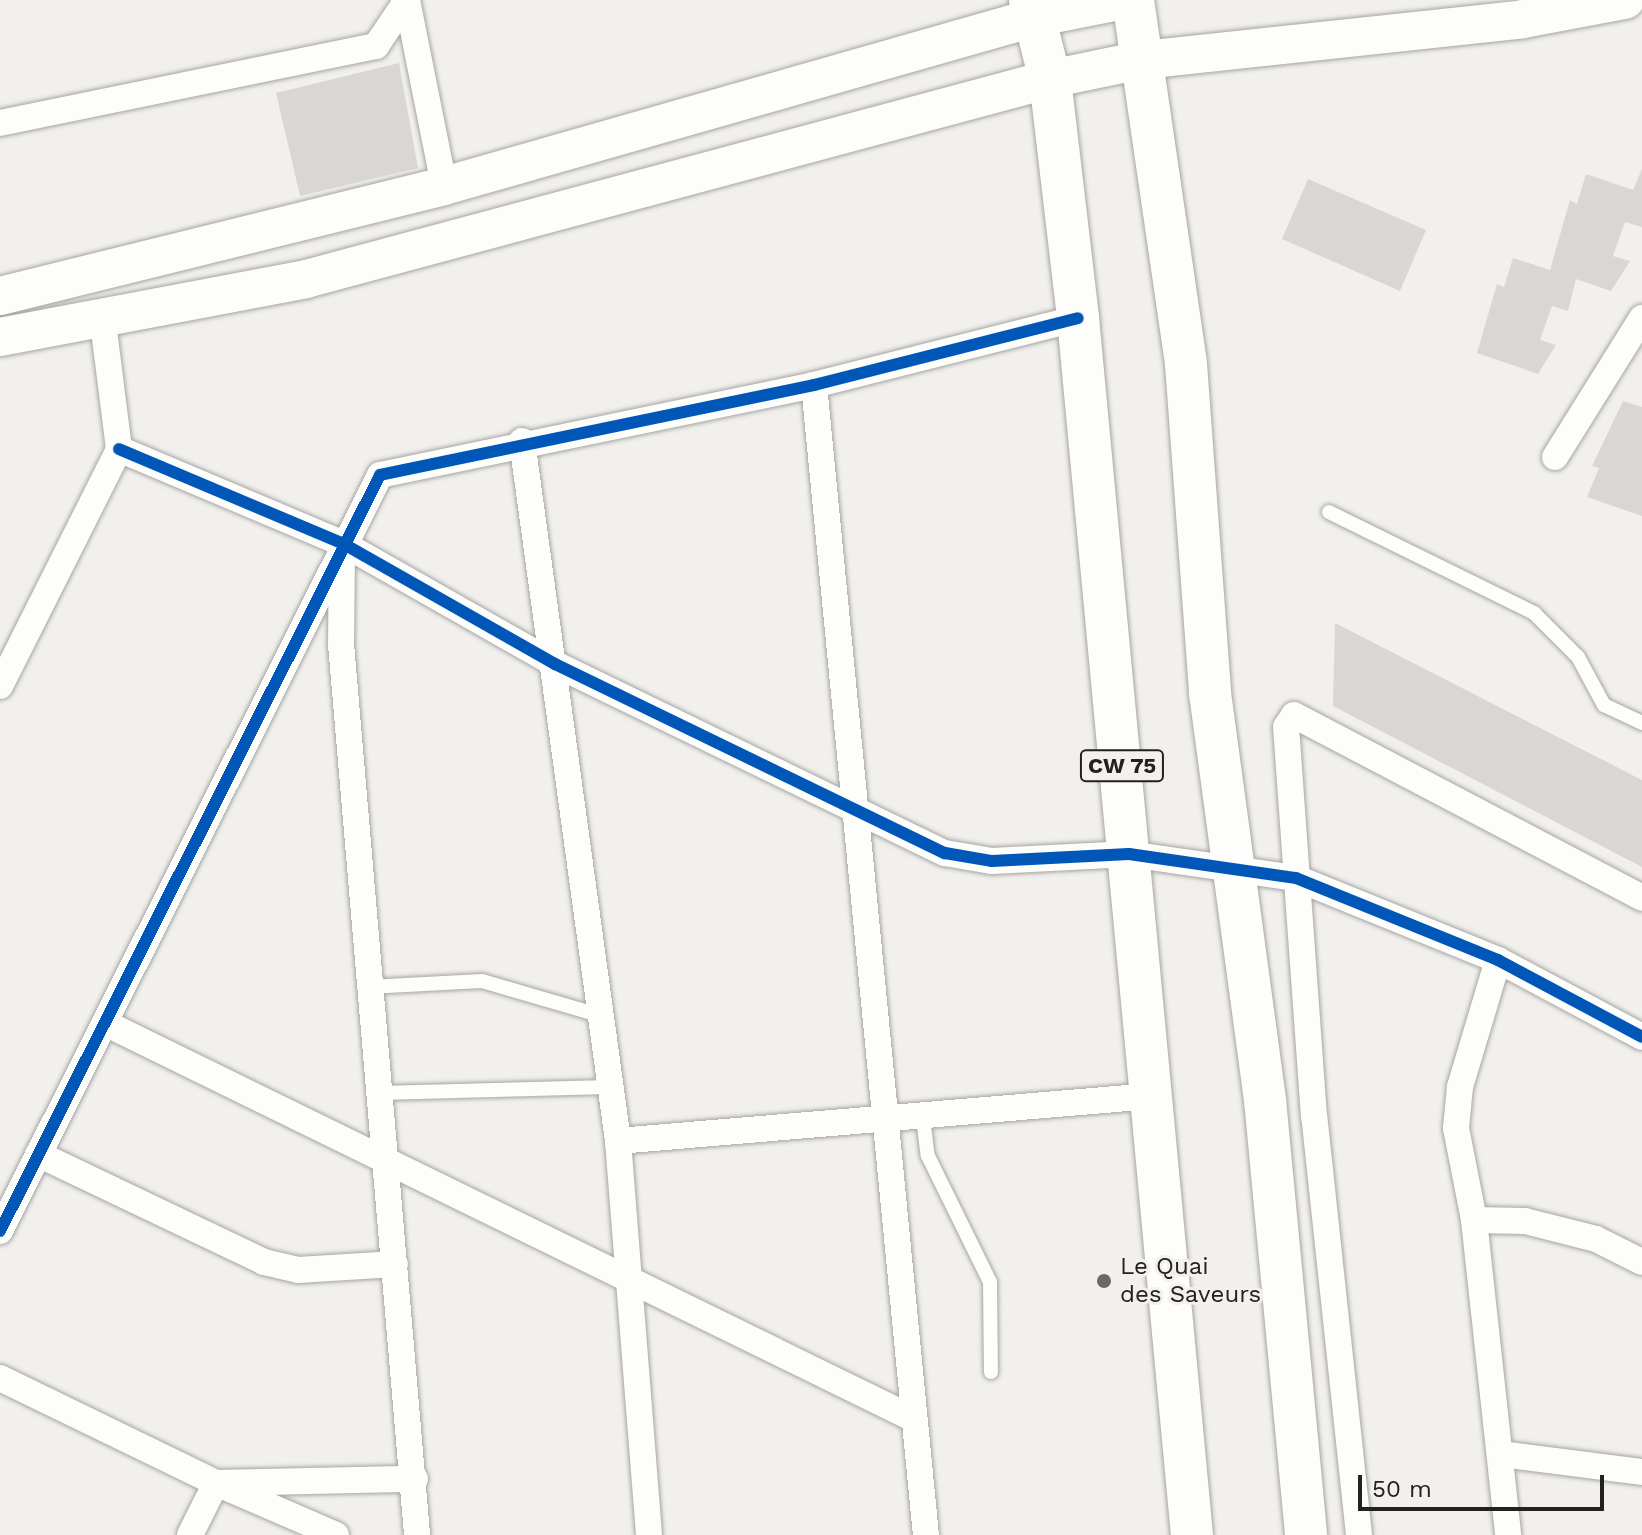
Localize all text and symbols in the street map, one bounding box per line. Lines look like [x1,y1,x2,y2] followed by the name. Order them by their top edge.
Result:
[1078,748,1166,784] road number: CW 75
[1120,1253,1261,1309] place label: Le Quai des Saveurs
[1095,1272,1113,1290] marker: Le Quai des Saveurs
[1362,1459,1608,1509] scale bar
[1372,1475,1432,1503] text: 50 m

